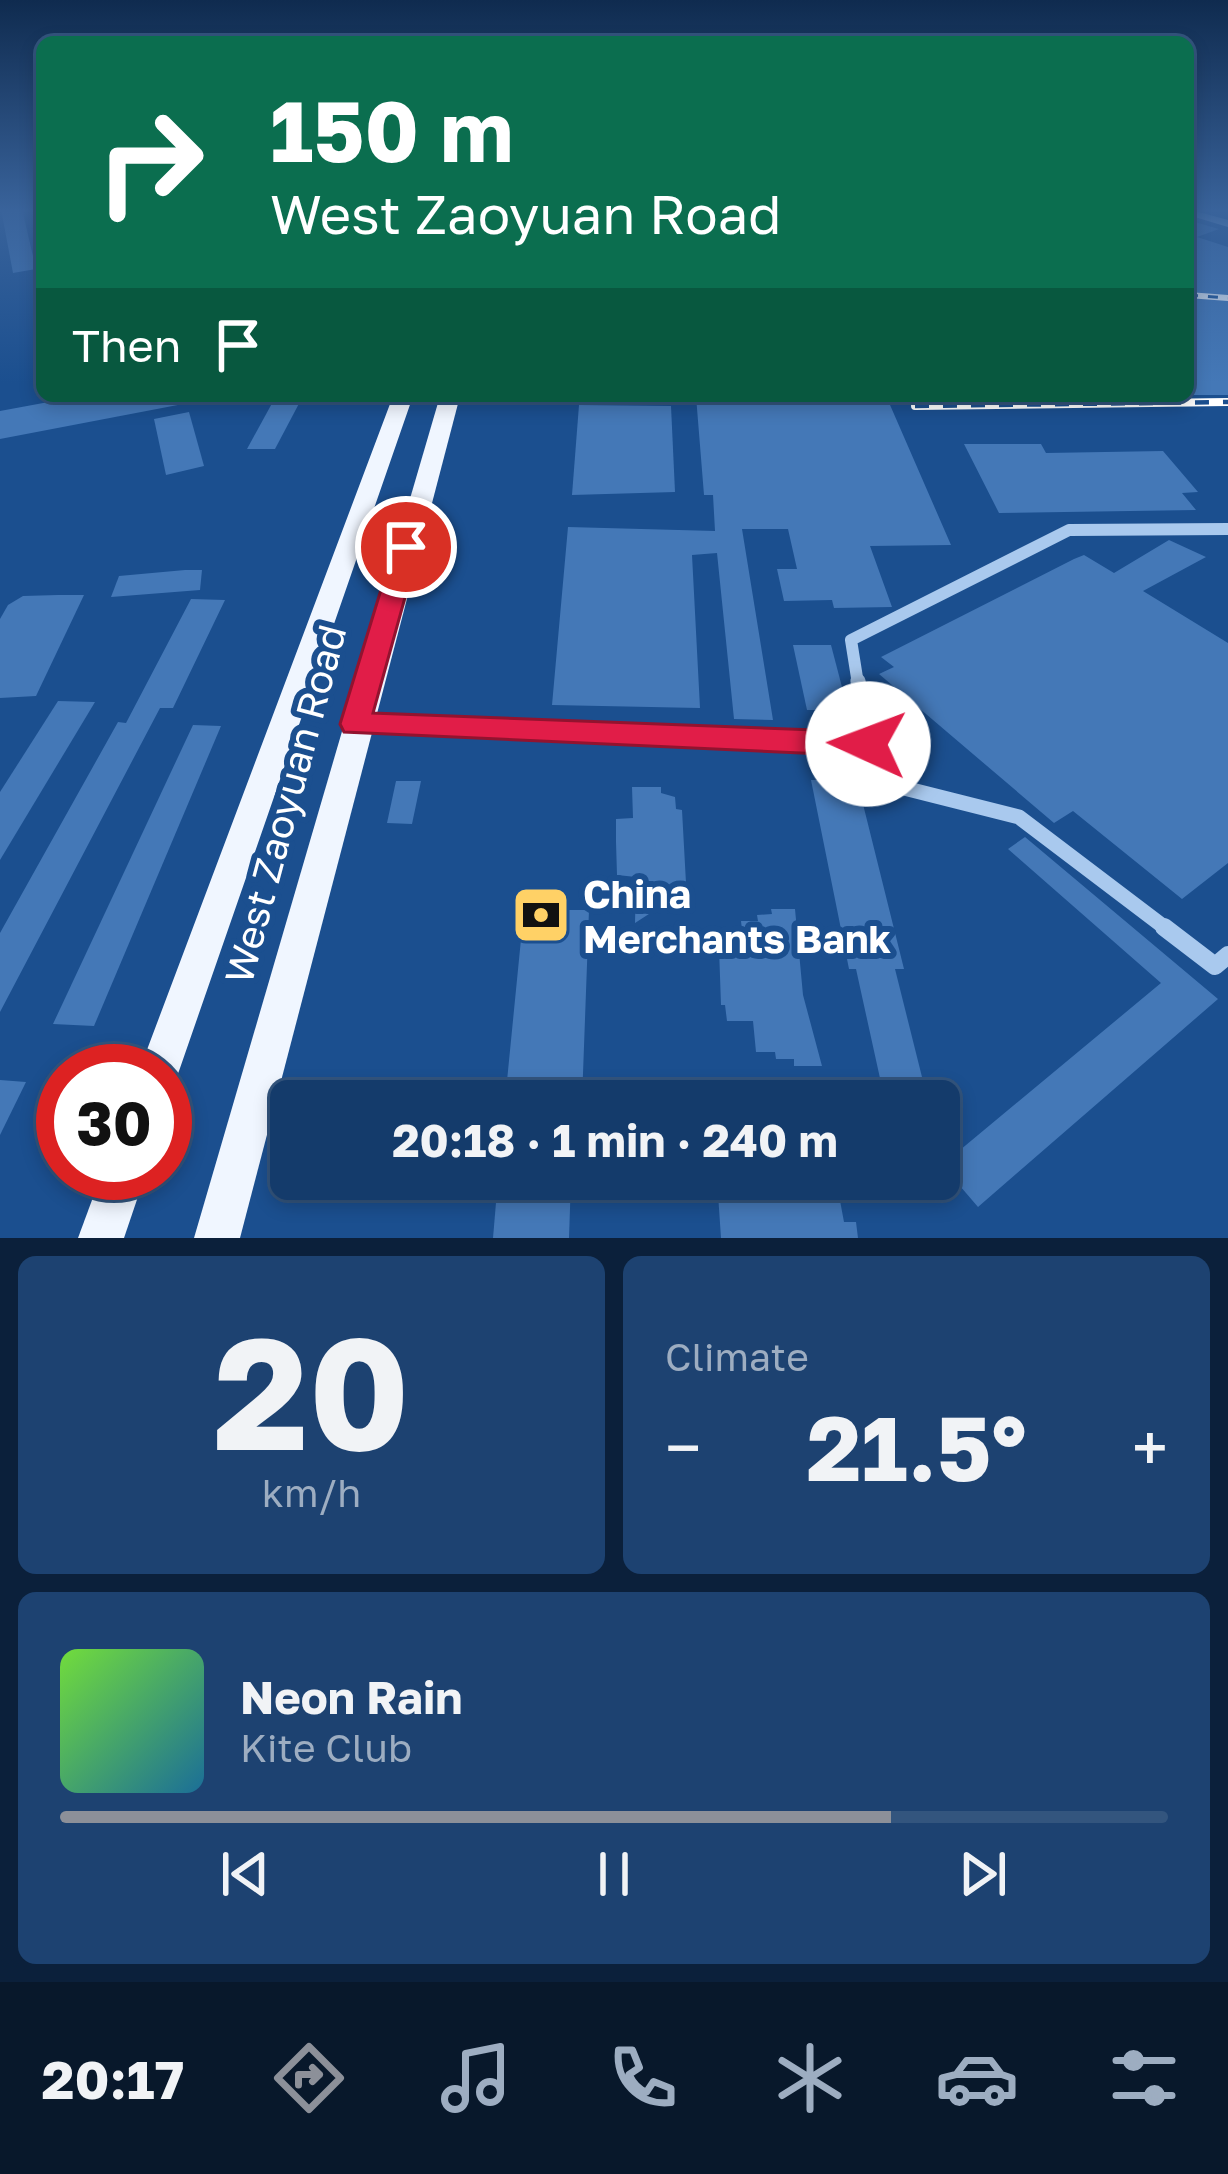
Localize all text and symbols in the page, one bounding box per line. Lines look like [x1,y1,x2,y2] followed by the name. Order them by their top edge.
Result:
[270,80,514,180] text: 150 m
[72,84,228,240] icon: right
[270,181,781,246] text: West Zaoyuan Road
[205,312,271,378] icon: arrive
[72,318,181,372] text: Then
[355,496,457,598] pin
[373,514,439,580] icon: arrive
[215,620,355,988] street label: West Zaoyuan Road
[805,681,931,807] position arrow
[583,870,891,962] place label: China Merchants Bank
[510,884,572,946] bank icon: China Merchants Bank
[36,1044,192,1200] speed limit sign: 30
[392,1113,838,1167] text: 20:18 · 1 min · 240 m
[213,1297,410,1484] text: 20
[665,1333,809,1380] text: Climate
[806,1393,1027,1501] text: 21.5°
[665,1407,701,1487] text: −
[1132,1407,1168,1487] text: +
[262,1469,361,1516] text: km/h
[240,1670,463,1724] text: Neon Rain
[240,1724,412,1771] text: Kite Club
[212,1841,278,1907] icon: previous
[581,1841,647,1907] icon: pause
[950,1841,1016,1907] icon: next
[267,2036,351,2120] icon: directions
[434,2036,518,2120] icon: music
[601,2036,685,2120] icon: phone
[768,2036,852,2120] icon: climate
[935,2036,1019,2120] icon: car
[1102,2036,1186,2120] icon: filters
[42,2046,184,2111] text: 20:17

